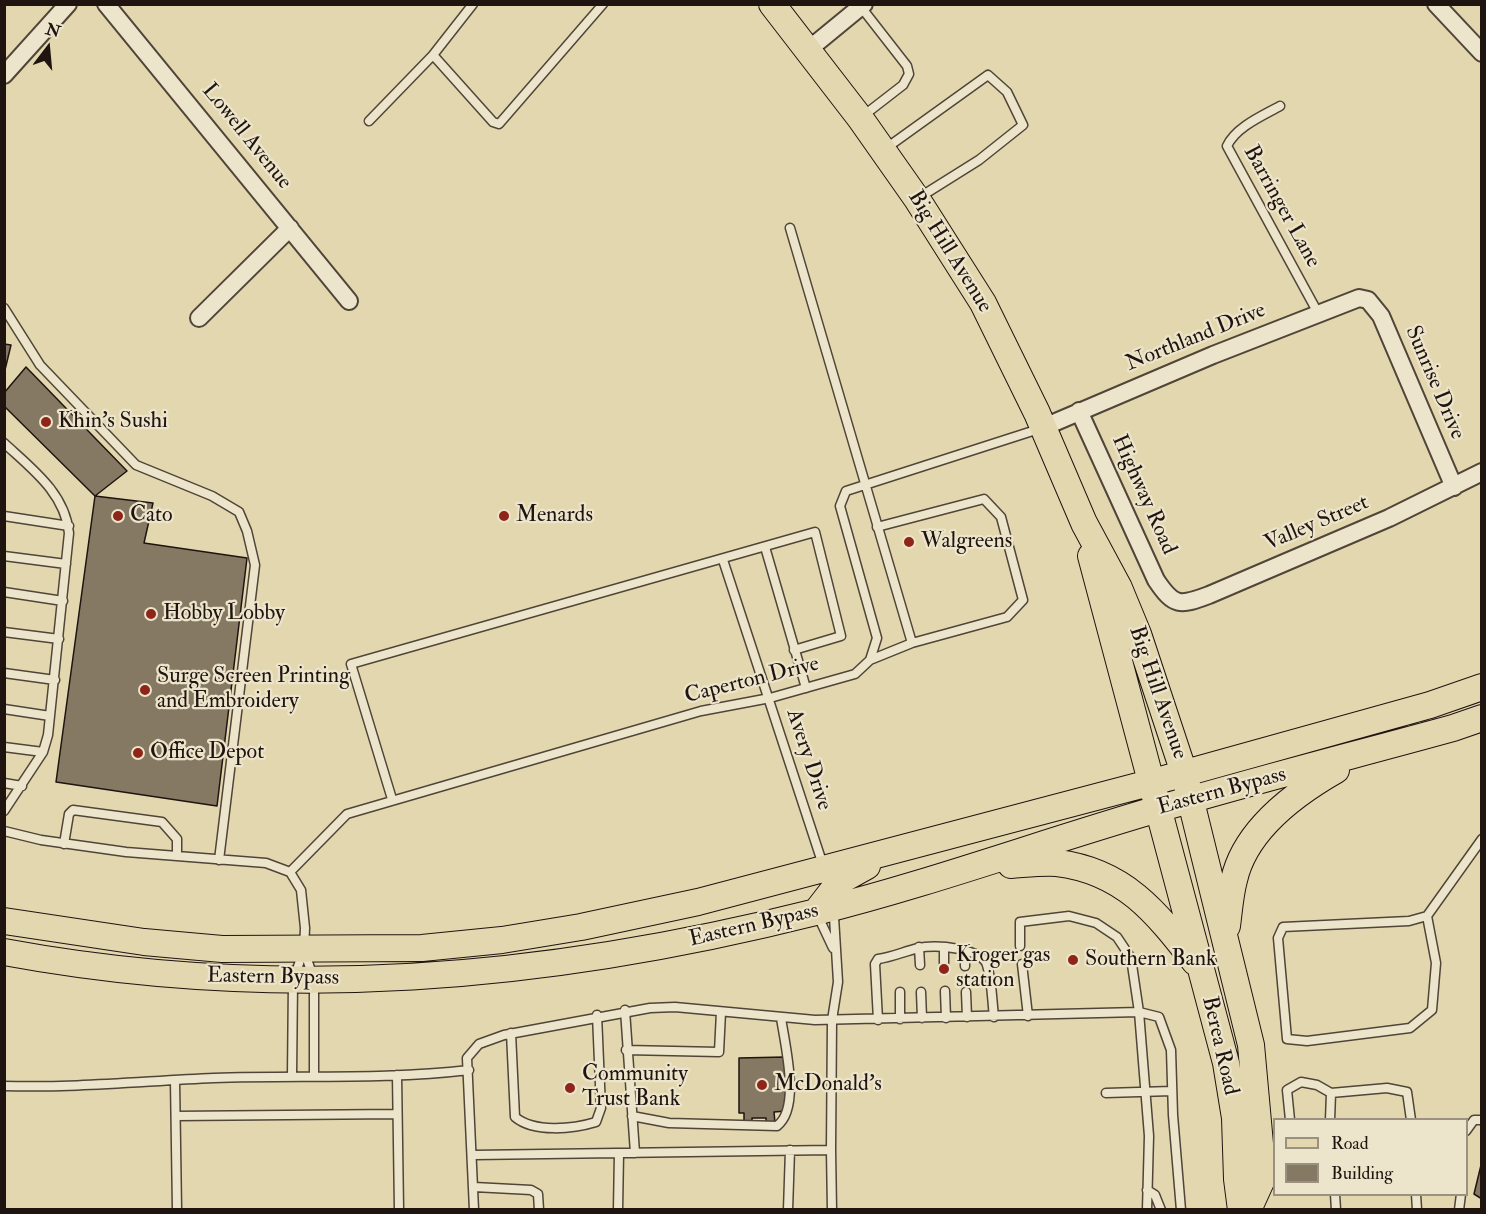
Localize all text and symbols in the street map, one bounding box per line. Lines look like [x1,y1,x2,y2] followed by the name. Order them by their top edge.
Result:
[18,18,78,78] north arrow
[43,19,63,42] text: N
[195,79,297,195] street label: Lowell Avenue
[1237,141,1325,273] street label: Barringer Lane
[901,186,997,318] street label: Big Hill Avenue
[1122,298,1270,378] street label: Northland Drive
[1398,322,1470,444] street label: Sunrise Drive
[58,409,168,435] place label: Khin's Sushi
[39,415,53,429] marker: Khin's Sushi
[1105,431,1181,559] street label: Highway Road
[1261,490,1373,558] street label: Valley Street
[130,503,173,529] place label: Cato
[516,503,593,529] place label: Menards
[111,509,125,523] marker: Cato
[497,509,511,523] marker: Menards
[921,529,1012,555] place label: Walgreens
[902,535,916,549] marker: Walgreens
[163,601,285,627] place label: Hobby Lobby
[144,607,158,621] marker: Hobby Lobby
[1122,623,1192,763] street label: Big Hill Avenue
[682,652,822,710] street label: Caperton Drive
[157,664,350,716] place label: Surge Screen Printing and Embroidery
[138,683,152,697] marker: Surge Screen Printing and Embroidery
[779,706,837,814] street label: Avery Drive
[150,740,264,766] place label: Office Depot
[131,746,145,760] marker: Office Depot
[1155,762,1289,822] street label: Eastern Bypass
[687,898,821,954] street label: Eastern Bypass
[956,943,1050,994] place label: Kroger gas station
[1085,947,1217,973] place label: Southern Bank
[1066,953,1080,967] marker: Southern Bank
[937,962,951,976] marker: Kroger gas station
[207,964,339,992] street label: Eastern Bypass
[1195,994,1243,1098] street label: Berea Road
[582,1062,688,1114] place label: Community Trust Bank
[774,1072,882,1098] place label: McDonald's
[755,1078,769,1092] marker: McDonald's
[563,1081,577,1095] marker: Community Trust Bank
[1273,1118,1468,1196] legend
[1331,1132,1369,1155] text: Road
[1331,1162,1393,1185] text: Building

